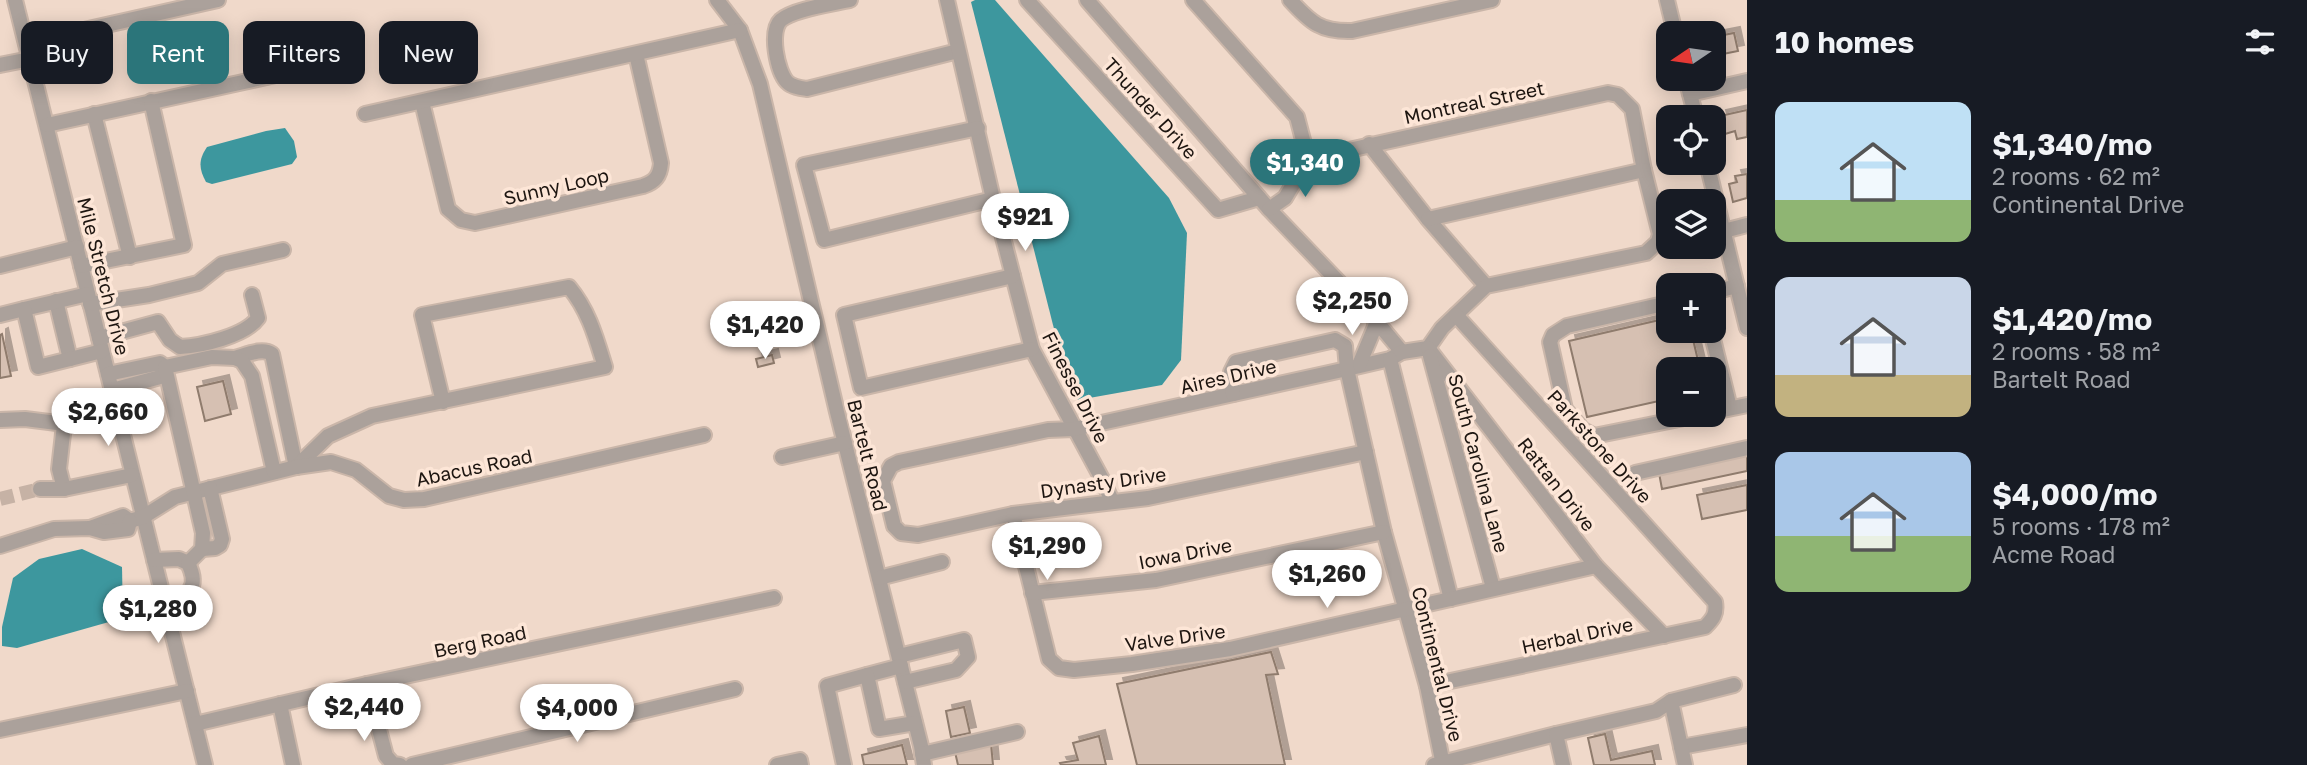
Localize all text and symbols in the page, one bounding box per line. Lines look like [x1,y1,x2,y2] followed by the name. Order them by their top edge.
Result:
[21,21,113,84] chip: Buy
[127,21,229,84] chip: Rent
[243,21,365,84] chip: Filters
[379,21,478,84] chip: New
[1656,21,1726,91] north arrow
[1656,21,1726,427] map controls
[2241,23,2279,61] icon: filters
[1775,24,1914,60] text: 10 homes
[1099,53,1203,163] street label: Thunder Drive
[1402,76,1546,128] street label: Montreal Street
[1656,105,1726,175] button: locate
[1992,126,2152,162] text: $1,340/mo
[1831,130,1915,214] icon: home
[1248,140,1362,199] pin: $1,340
[1266,148,1344,176] text: $1,340
[1992,162,2160,190] text: 2 rooms · 62 m²
[501,163,611,209] street label: Sunny Loop
[1656,189,1726,259] button: layers
[1992,190,2184,218] text: Continental Drive
[984,194,1066,253] pin: $921
[73,195,135,357] street label: Mile Stretch Drive
[997,202,1053,230] text: $921
[1656,273,1726,343] button: +
[1295,278,1409,337] pin: $2,250
[1312,286,1392,314] text: $2,250
[1992,301,2152,337] text: $1,420/mo
[708,302,822,361] pin: $1,420
[1831,305,1915,389] icon: home
[726,310,804,338] text: $1,420
[1038,327,1114,447] street label: Finesse Drive
[1992,337,2160,365] text: 2 rooms · 58 m²
[1178,354,1278,398] street label: Aires Drive
[1656,357,1726,427] button: −
[1992,365,2131,393] text: Bartelt Road
[1444,371,1514,555] street label: South Carolina Lane
[1543,385,1657,507] street label: Parkstone Drive
[51,388,165,448] pin: $2,660
[68,397,148,425] text: $2,660
[843,397,893,513] street label: Bartelt Road
[1513,433,1601,535] street label: Rattan Drive
[414,443,534,491] street label: Abacus Road
[1039,462,1167,502] street label: Dynasty Drive
[1992,476,2158,512] text: $4,000/mo
[1831,480,1915,564] icon: home
[1992,512,2170,540] text: 5 rooms · 178 m²
[990,522,1104,582] pin: $1,290
[1008,531,1086,559] text: $1,290
[1136,533,1234,573] street label: Iowa Drive
[1992,540,2116,568] text: Acme Road
[1270,550,1384,610] pin: $1,260
[1288,559,1366,587] text: $1,260
[1408,584,1468,744] street label: Continental Drive
[101,586,215,645] pin: $1,280
[119,594,197,622] text: $1,280
[1519,612,1635,658] street label: Herbal Drive
[1123,619,1227,655] street label: Valve Drive
[432,620,528,662] street label: Berg Road
[307,684,421,743] pin: $2,440
[520,684,634,744] pin: $4,000
[324,692,404,720] text: $2,440
[536,693,618,721] text: $4,000

